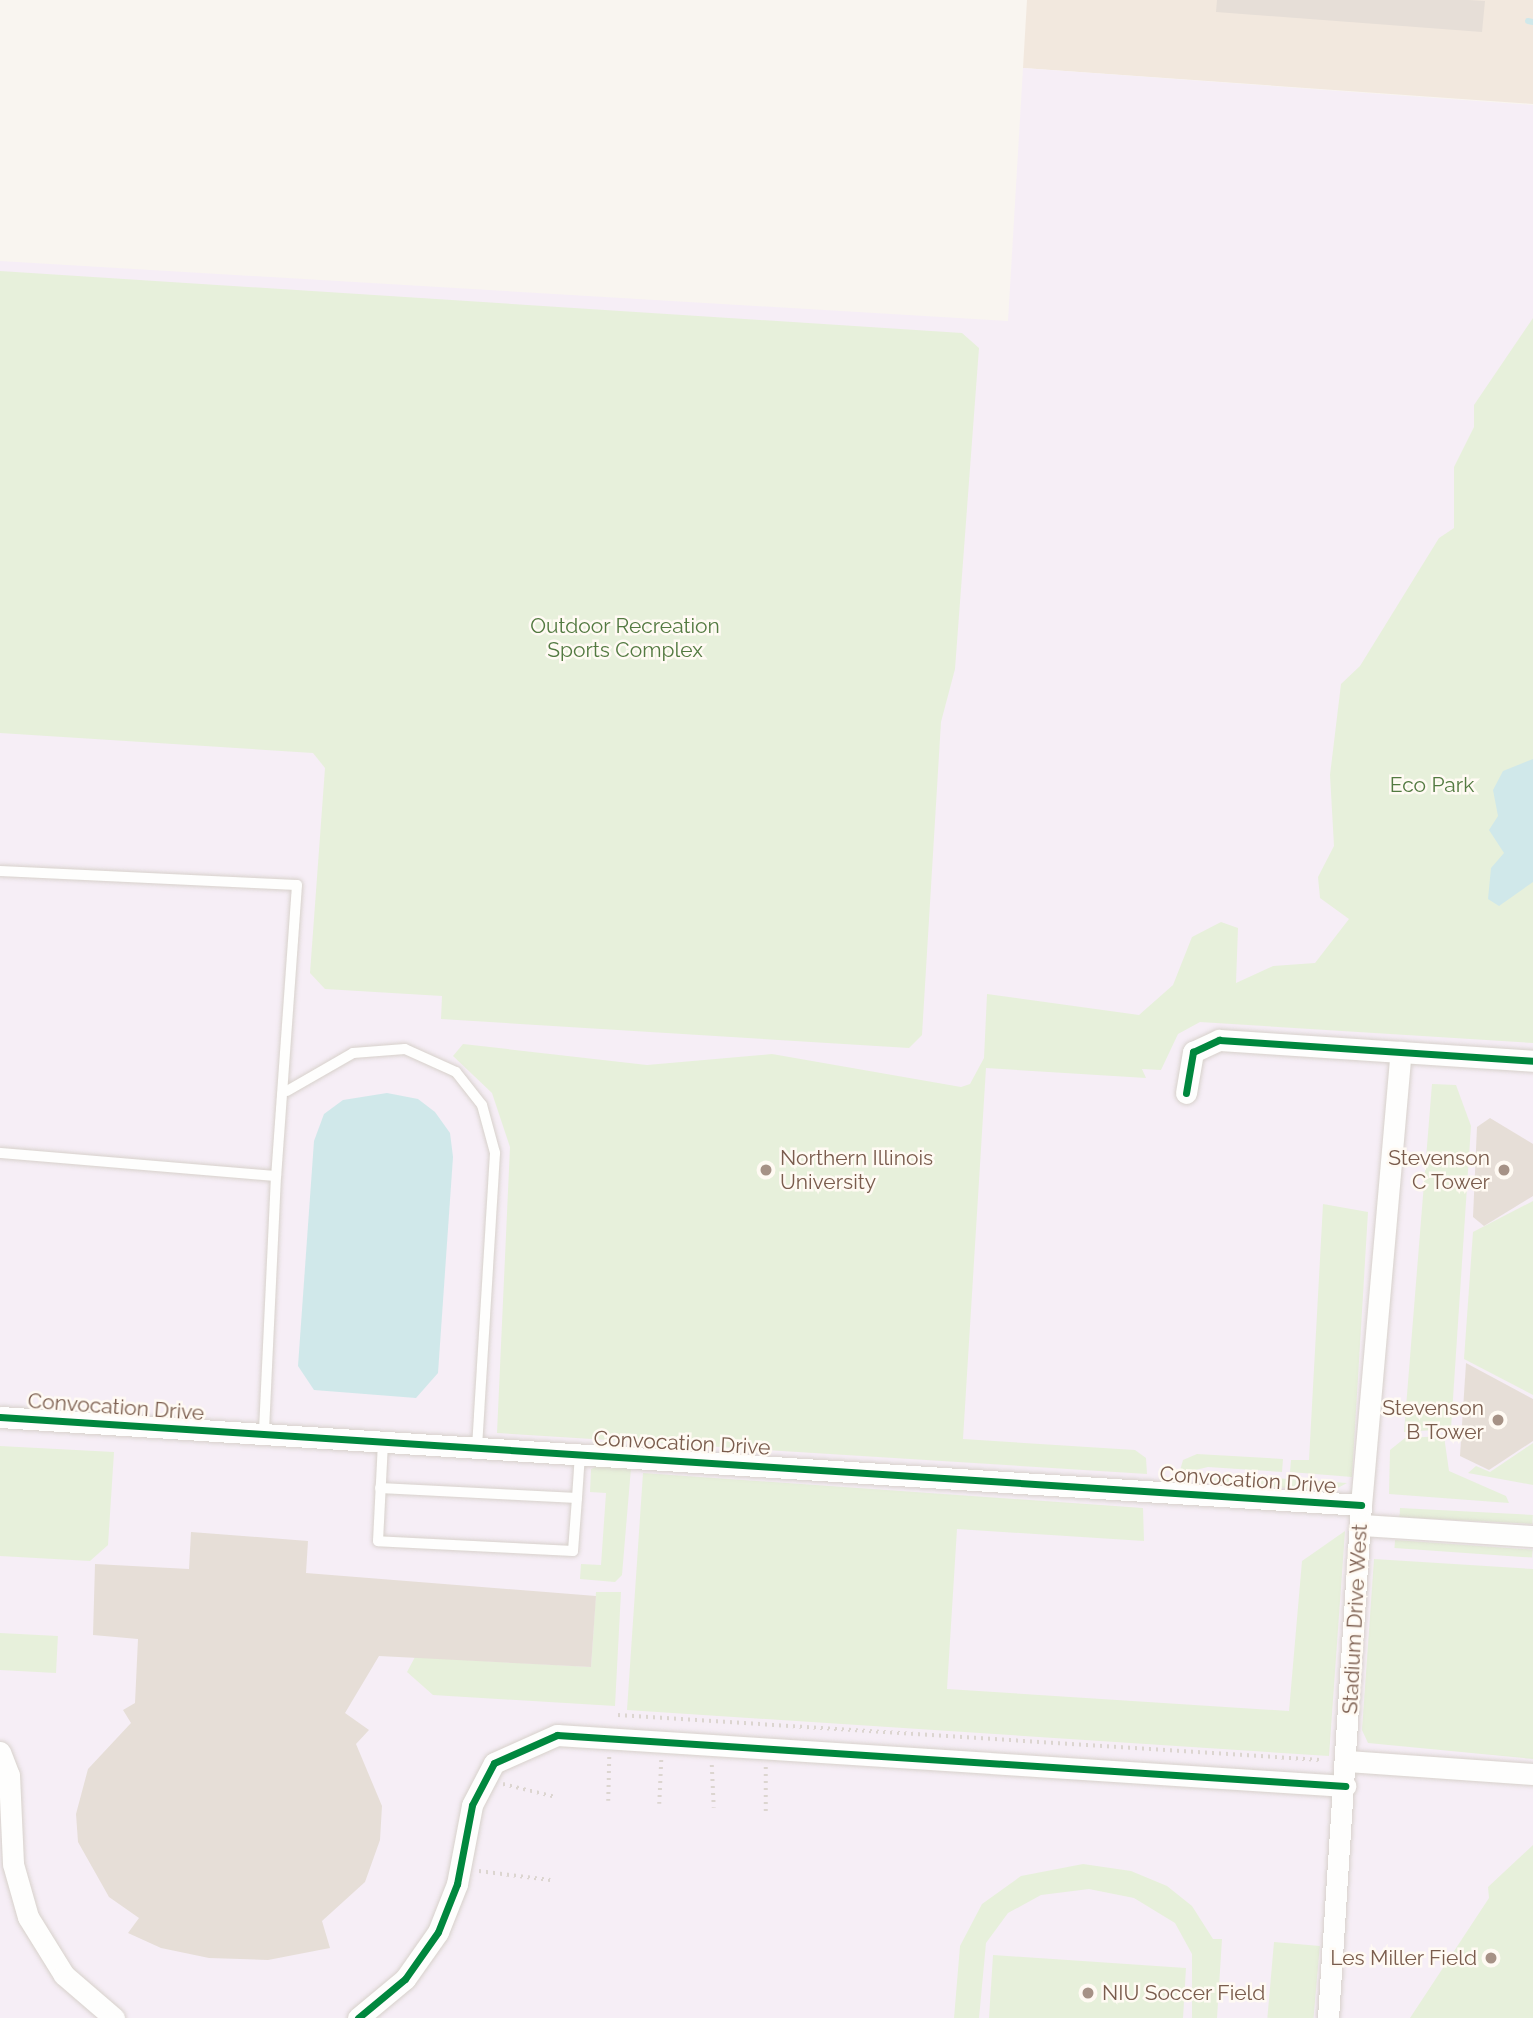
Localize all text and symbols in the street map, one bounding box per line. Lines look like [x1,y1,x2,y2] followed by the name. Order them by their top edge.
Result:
[530,613,720,663] park label: Outdoor Recreation Sports Complex
[1390,772,1474,798] park label: Eco Park
[780,1145,933,1195] place label: Northern Illinois University
[1388,1145,1490,1195] place label: Stevenson C Tower
[758,1162,774,1178] marker: Northern Illinois University
[1496,1162,1512,1178] marker: Stevenson C Tower
[27,1388,205,1426] street label: Convocation Drive
[1382,1395,1484,1445] place label: Stevenson B Tower
[1490,1412,1506,1428] marker: Stevenson B Tower
[593,1426,771,1460] street label: Convocation Drive
[1159,1461,1337,1499] street label: Convocation Drive
[1337,1523,1373,1715] street label: Stadium Drive West
[1330,1945,1477,1971] place label: Les Miller Field
[1483,1950,1499,1966] marker: Les Miller Field
[1102,1980,1266,2006] place label: NIU Soccer Field
[1080,1985,1096,2001] marker: NIU Soccer Field

